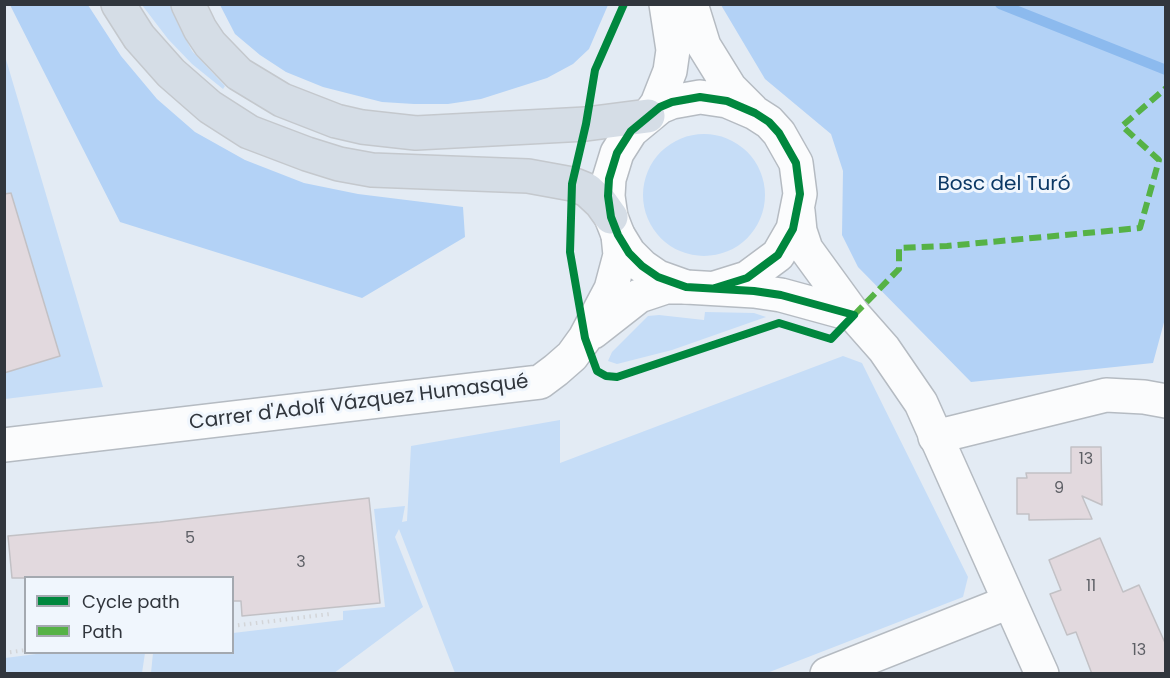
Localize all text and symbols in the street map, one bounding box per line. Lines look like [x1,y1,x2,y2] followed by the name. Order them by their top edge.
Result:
[937,173,1071,197] park label: Bosc del Turó
[188,370,530,436] street label: Carrer d'Adolf Vázquez Humasqué
[1079,450,1093,470] house number: 13
[1054,479,1064,499] house number: 9
[185,529,195,549] house number: 5
[296,553,306,573] house number: 3
[24,576,234,654] legend
[1086,577,1096,597] house number: 11
[82,589,180,614] text: Cycle path
[82,619,123,644] text: Path
[1132,641,1146,661] house number: 13

